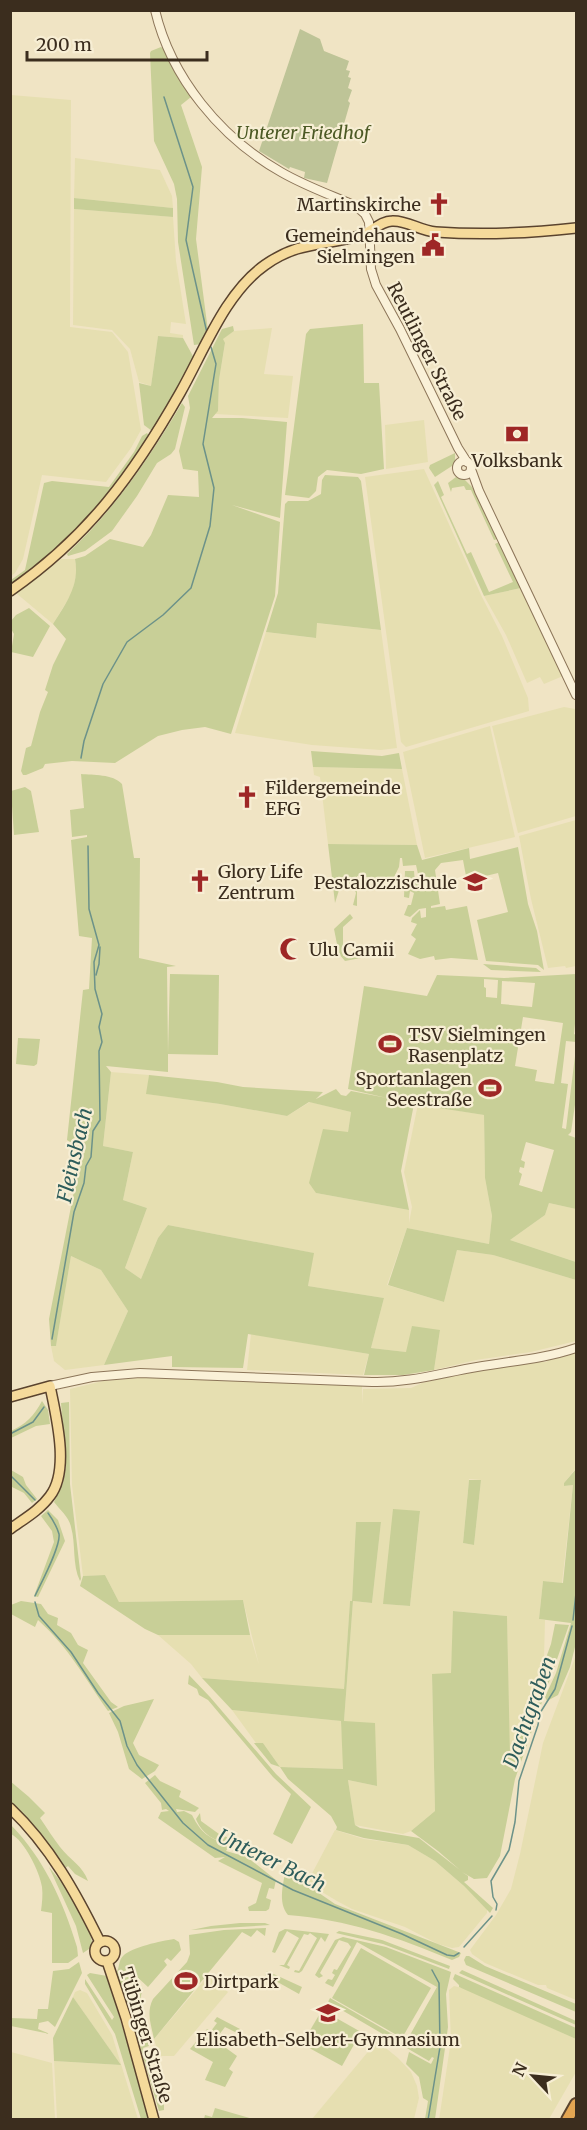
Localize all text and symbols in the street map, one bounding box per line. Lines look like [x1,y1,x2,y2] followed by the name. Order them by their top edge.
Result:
[27,24,207,62] scale bar
[36,33,92,56] text: 200 m
[236,121,372,144] park label: Unterer Friedhof
[426,191,452,217] church icon: Martinskirche
[297,193,421,216] place label: Martinskirche
[286,224,415,268] place label: Gemeindehaus Sielmingen
[420,232,446,258] public building icon: Gemeindehaus Sielmingen
[382,278,472,424] street label: Reutlinger Straße
[504,421,530,447] bank icon: Volksbank
[471,449,563,472] place label: Volksbank
[265,776,401,820] place label: Fildergemeinde EFG
[234,784,260,810] church icon: Fildergemeinde EFG
[218,860,303,904] place label: Glory Life Zentrum
[187,868,213,894] church icon: Glory Life Zentrum
[462,869,488,895] school or university icon: Pestalozzischule
[314,871,457,894] place label: Pestalozzischule
[278,936,304,962] mosque icon: Ulu Camii
[309,938,394,961] place label: Ulu Camii
[408,1023,546,1067] place label: TSV Sielmingen Rasenplatz
[377,1031,403,1057] sports icon: TSV Sielmingen Rasenplatz
[356,1067,472,1111] place label: Sportanlagen Seestraße
[477,1075,503,1101] sports icon: Sportanlagen Seestraße
[51,1105,97,1206] water label: Fleinsbach
[497,1653,561,1772] water label: Dachtgraben
[214,1823,330,1897] water label: Unterer Bach
[114,1964,178,2106] street label: Tübinger Straße
[173,1968,199,1994] sports icon: Dirtpark
[204,1970,279,1993] place label: Dirtpark
[315,2000,341,2026] school or university icon: Elisabeth-Selbert-Gymnasium
[196,2028,460,2051] place label: Elisabeth-Selbert-Gymnasium
[503,2046,563,2106] north arrow
[508,2059,531,2079] text: N

